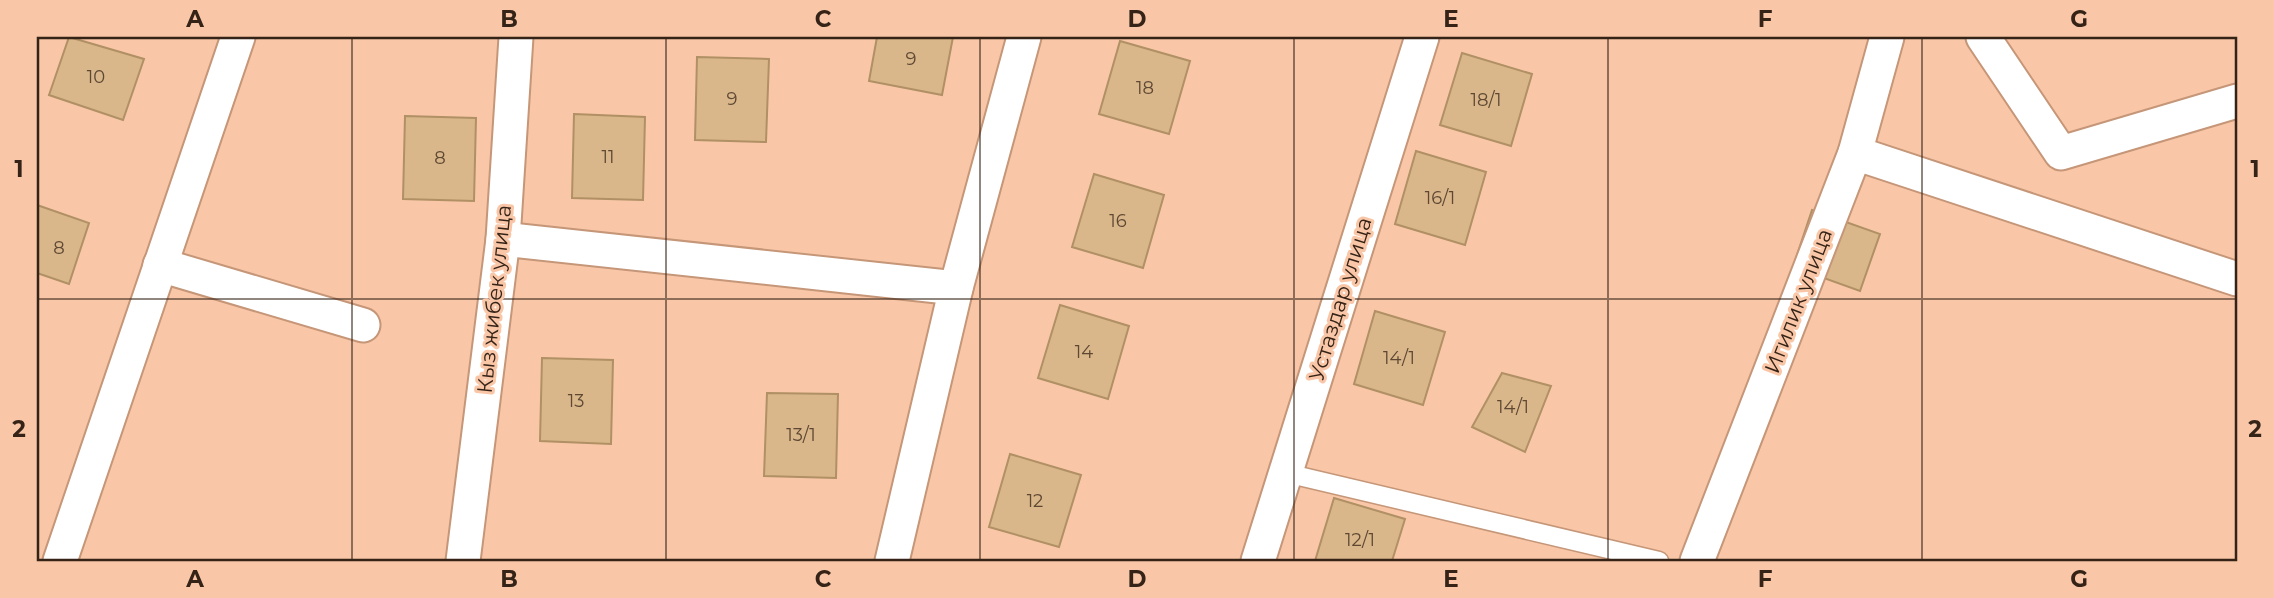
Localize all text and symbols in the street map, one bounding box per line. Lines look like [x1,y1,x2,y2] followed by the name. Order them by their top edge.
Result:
[185,5,204,33] text: A
[500,5,518,33] text: B
[815,5,832,33] text: C
[1128,5,1147,33] text: D
[1443,5,1459,33] text: E
[1758,5,1773,33] text: F
[2070,5,2088,33] text: G
[906,48,917,70] house number: 9
[87,66,105,88] house number: 10
[1136,77,1154,99] house number: 18
[727,88,738,110] house number: 9
[1470,89,1502,111] house number: 18/1
[602,146,615,168] house number: 11
[434,147,446,169] house number: 8
[14,155,24,183] text: 1
[2250,155,2260,183] text: 1
[1425,187,1455,209] house number: 16/1
[472,203,516,395] street label: Кыз жибек улица
[1109,210,1127,232] house number: 16
[1303,214,1377,384] street label: Устаздар улица
[1759,225,1837,377] street label: Игилик улица
[53,237,65,259] house number: 8
[1075,341,1093,363] house number: 14
[1383,347,1415,369] house number: 14/1
[568,390,584,412] house number: 13
[1497,396,1529,418] house number: 14/1
[12,415,26,443] text: 2
[2248,415,2262,443] text: 2
[786,424,816,446] house number: 13/1
[1027,490,1043,512] house number: 12
[1345,529,1375,551] house number: 12/1
[185,565,204,593] text: A
[500,565,518,593] text: B
[815,565,832,593] text: C
[1128,565,1147,593] text: D
[1443,565,1459,593] text: E
[1758,565,1773,593] text: F
[2070,565,2088,593] text: G

